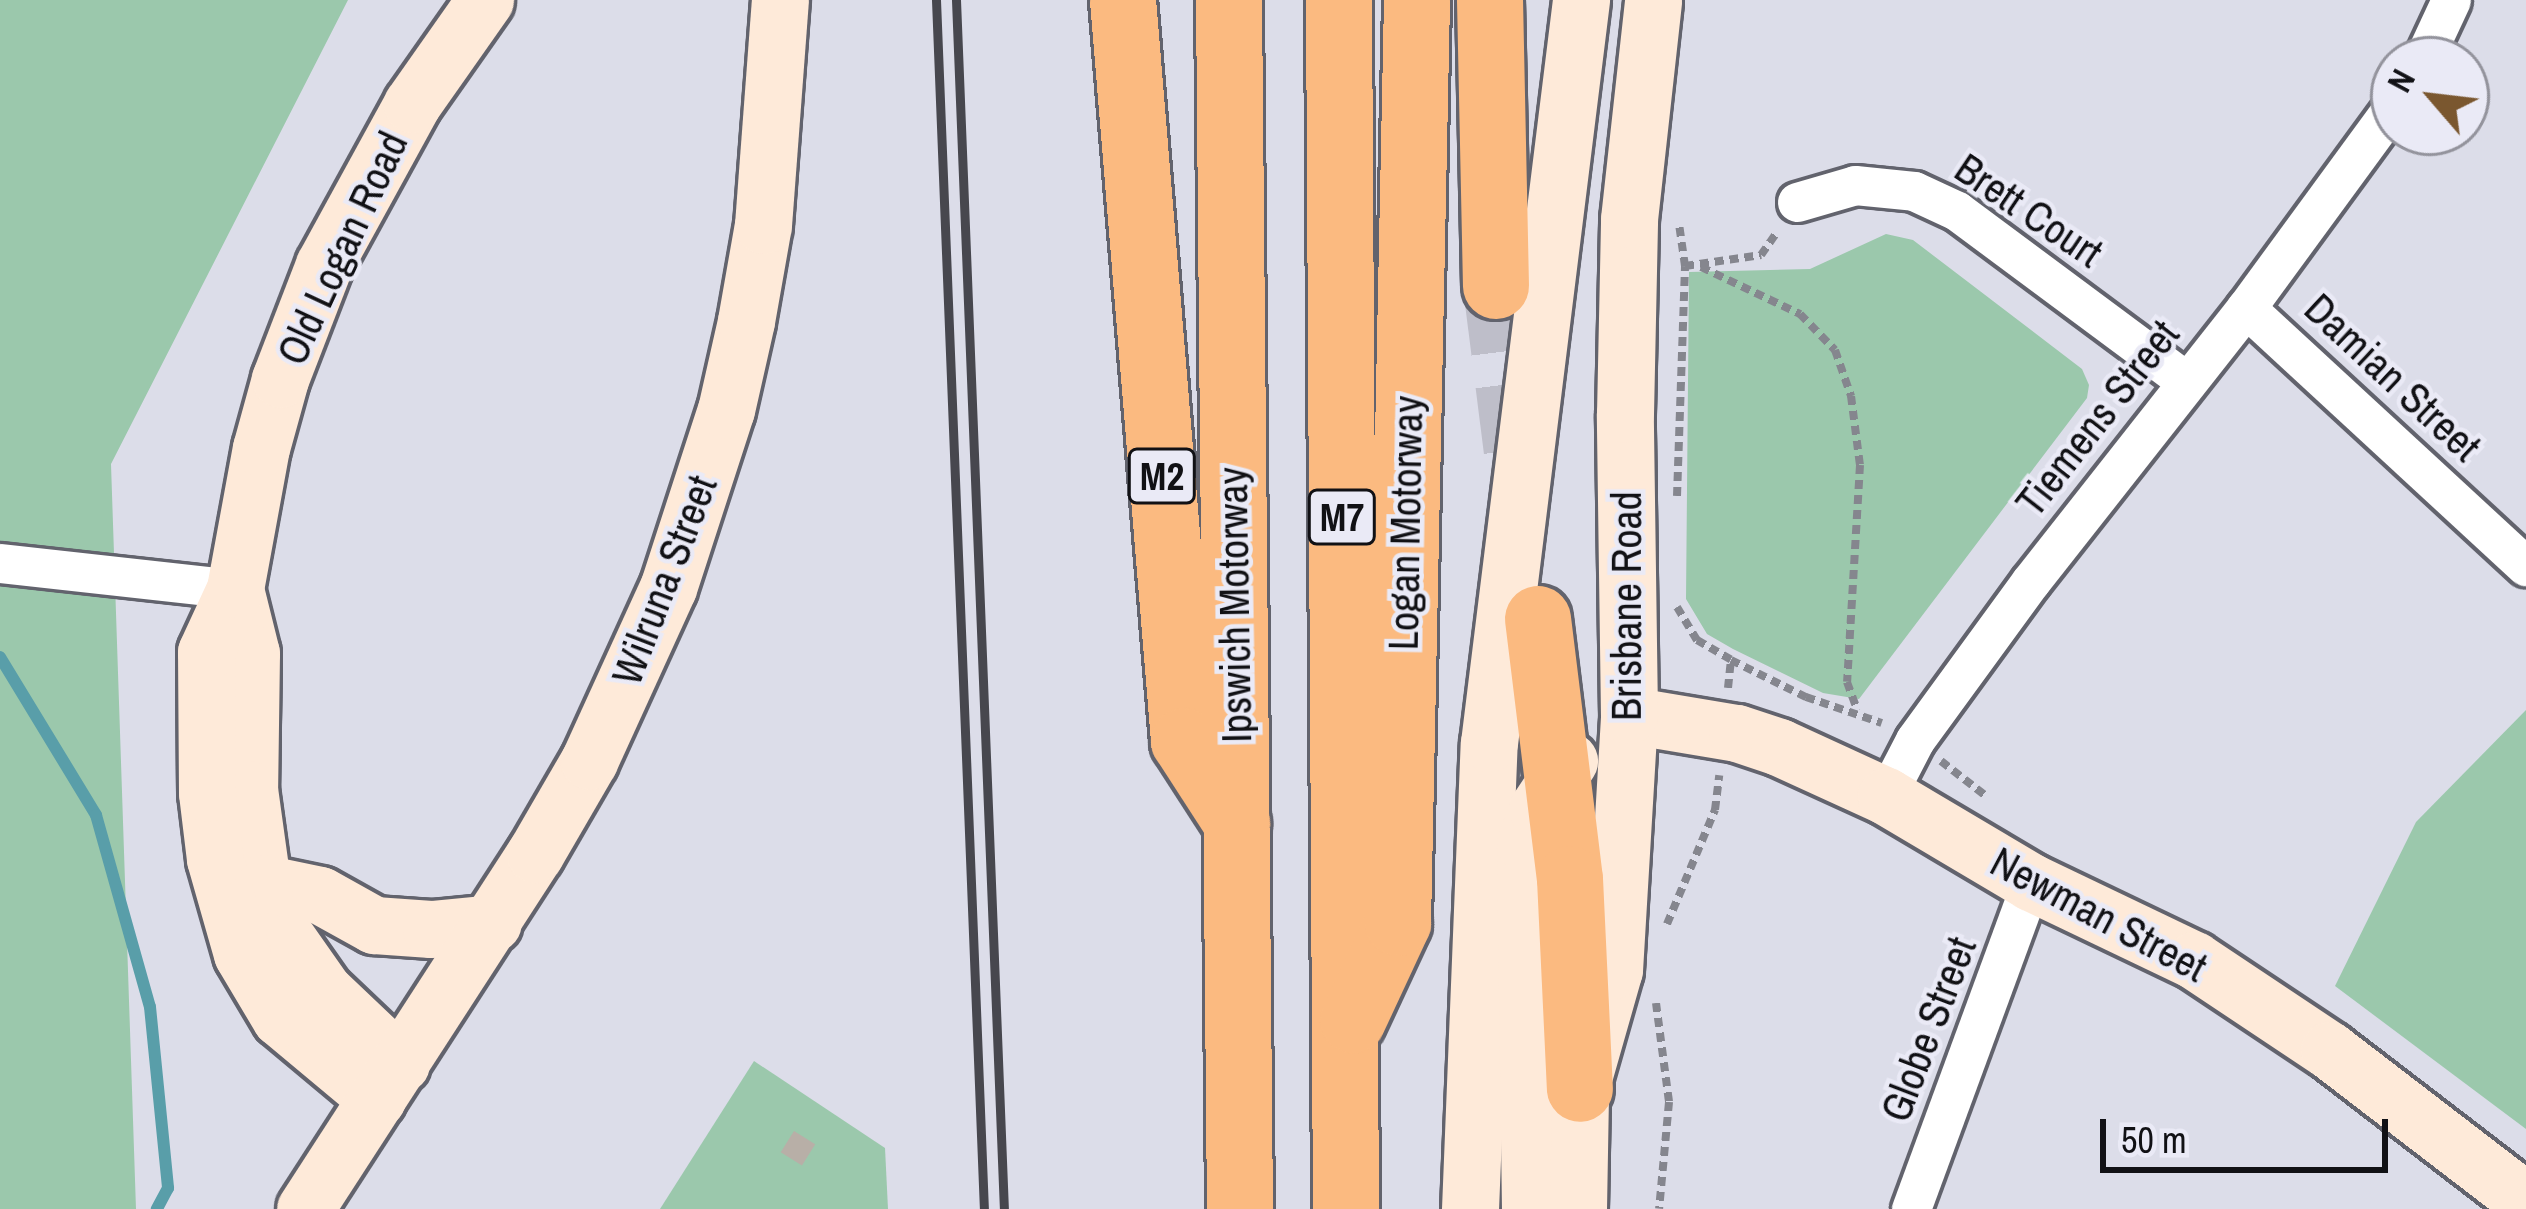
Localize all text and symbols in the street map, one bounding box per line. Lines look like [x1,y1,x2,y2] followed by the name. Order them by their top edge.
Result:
[2370,36,2490,156] north arrow
[2377,62,2425,99] text: N
[266,124,418,372] street label: Old Logan Road
[1946,143,2112,277] street label: Brett Court
[2295,283,2491,471] street label: Damian Street
[2005,310,2189,526] street label: Tiemens Street
[1378,395,1432,651] street label: Logan Motorway
[1126,443,1198,509] road number: M2
[1206,467,1262,743] street label: Ipswich Motorway
[601,468,727,692] street label: Wilruna Street
[1306,484,1378,550] road number: M7
[1601,491,1651,721] street label: Brisbane Road
[1982,836,2216,992] street label: Newman Street
[1870,930,1986,1128] street label: Globe Street
[2106,1095,2394,1169] scale bar
[2121,1116,2187,1164] text: 50 m

